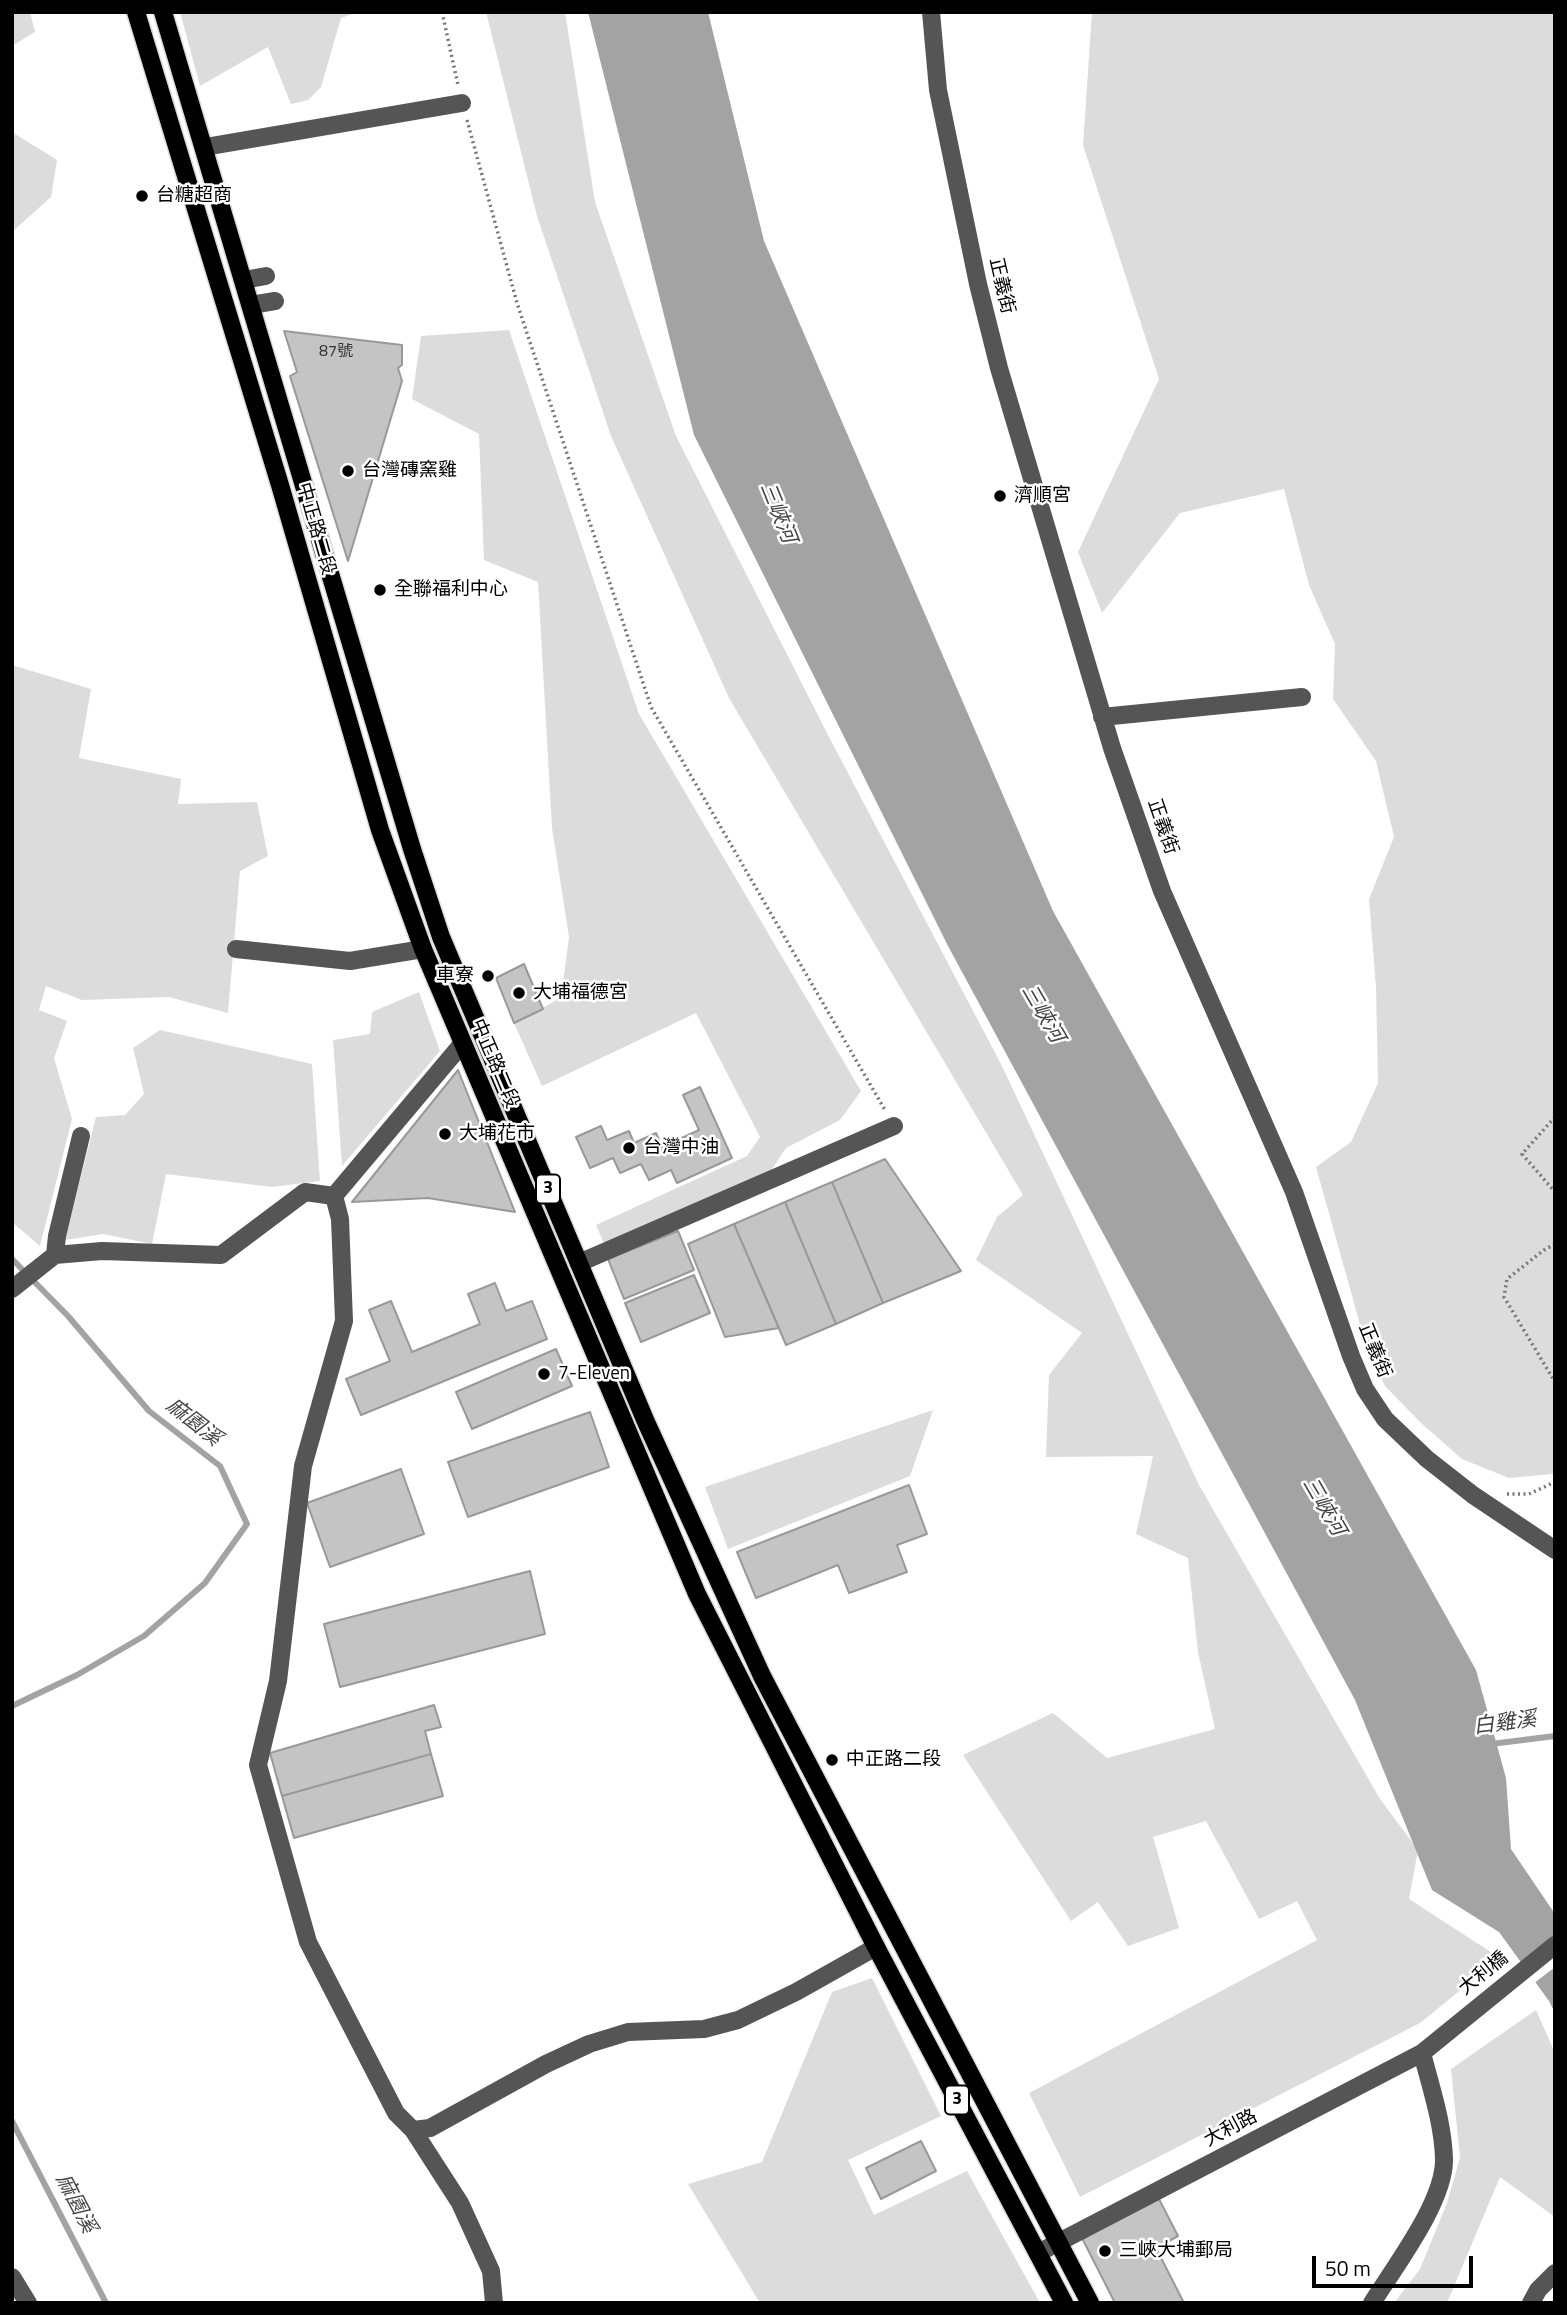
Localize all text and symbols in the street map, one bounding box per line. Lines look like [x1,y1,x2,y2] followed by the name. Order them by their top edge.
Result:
[156,185,232,207] place label: 台糖超商
[134,188,150,204] marker: 台糖超商
[983,256,1019,316] street label: 正義街
[319,342,353,362] house number: 87號
[362,460,457,482] place label: 台灣磚窯雞
[340,463,356,479] marker: 台灣磚窯雞
[754,479,800,547] water label: 三峽河
[291,480,339,578] street label: 中正路二段
[1014,485,1071,507] place label: 濟順宮
[992,488,1008,504] marker: 濟順宮
[394,579,508,601] place label: 全聯福利中心
[372,582,388,598] marker: 全聯福利中心
[1142,796,1182,858] street label: 正義街
[436,965,474,987] place label: 車寮
[480,968,496,984] marker: 車寮
[1015,980,1069,1048] water label: 三峽河
[533,982,628,1004] place label: 大埔福德宮
[511,985,527,1001] marker: 大埔福德宮
[465,1016,523,1112] street label: 中正路二段
[459,1123,535,1145] place label: 大埔花市
[437,1126,453,1142] marker: 大埔花市
[643,1137,719,1159] place label: 台灣中油
[621,1140,637,1156] marker: 台灣中油
[536,1174,560,1204] road number: 3
[1353,1320,1395,1382] street label: 正義街
[558,1363,630,1385] place label: 7-Eleven
[536,1366,552,1382] marker: 7-Eleven
[160,1394,226,1452] water label: 麻園溪
[1296,1473,1350,1541] water label: 三峽河
[1472,1708,1538,1740] water label: 白雞溪
[846,1749,941,1771] place label: 中正路二段
[824,1752,840,1768] marker: 中正路二段
[1455,1947,1513,2001] street label: 大利橋
[945,2086,969,2114] road number: 3
[1200,2106,1262,2152] street label: 大利路
[49,2170,101,2238] water label: 麻園溪
[1119,2240,1233,2262] place label: 三峽大埔郵局
[1315,2242,1476,2286] scale bar
[1097,2243,1113,2259] marker: 三峽大埔郵局
[1325,2252,1371,2284] text: 50 m

